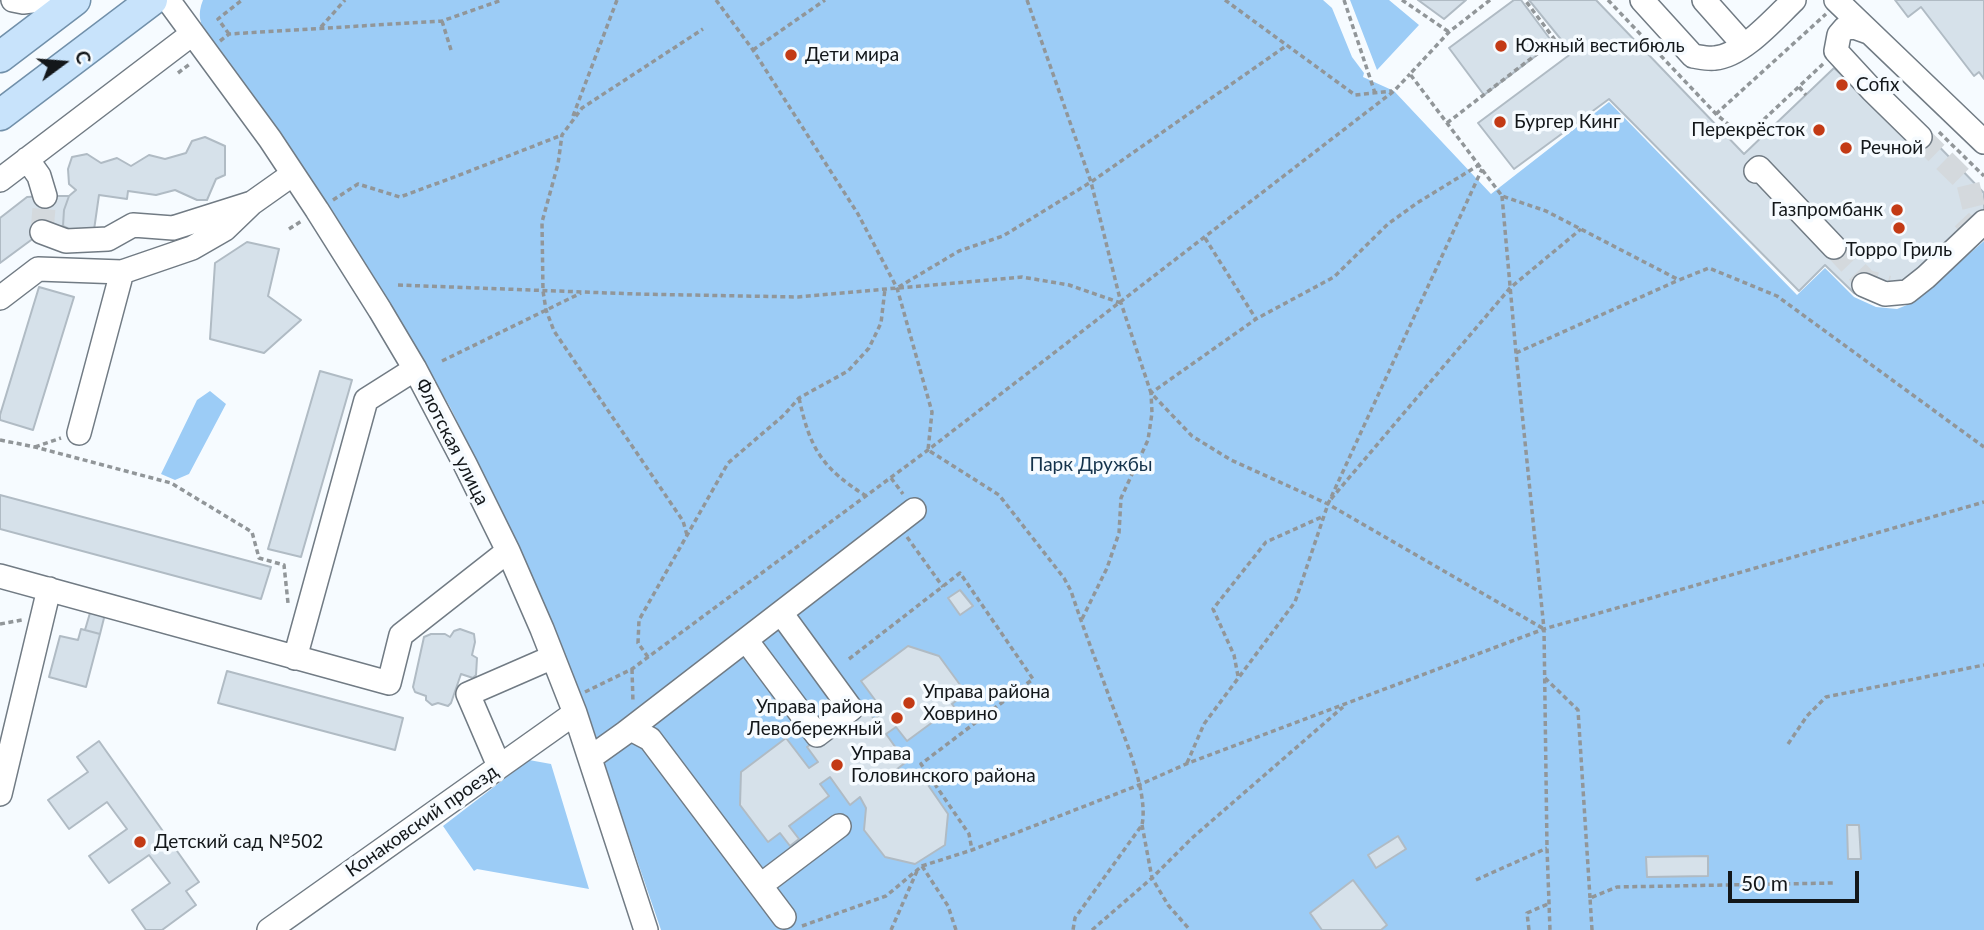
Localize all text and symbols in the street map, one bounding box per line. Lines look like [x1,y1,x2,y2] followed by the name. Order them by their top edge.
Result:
[28,28,98,98] north arrow
[1515,35,1685,57] place label: Южный вестибюль
[1493,38,1509,54] marker: Южный вестибюль
[805,44,899,66] place label: Дети мира
[783,47,799,63] marker: Дети мира
[71,48,96,66] text: С
[1856,74,1899,96] place label: Cofix
[1834,77,1850,93] marker: Cofix
[1514,111,1621,133] place label: Бургер Кинг
[1492,114,1508,130] marker: Бургер Кинг
[1691,119,1805,141] place label: Перекрёсток
[1811,122,1827,138] marker: Перекрёсток
[1860,137,1923,159] place label: Речной
[1838,140,1854,156] marker: Речной
[1771,199,1883,221] place label: Газпромбанк
[1889,202,1905,218] marker: Газпромбанк
[1891,220,1907,236] marker: Торро Гриль
[1846,239,1952,261] place label: Торро Гриль
[410,375,494,509] street label: Флотская улица
[1029,454,1153,476] park label: Парк Дружбы
[923,681,1050,725] place label: Управа района Ховрино
[901,695,917,711] marker: Управа района Ховрино
[747,696,883,740] place label: Управа района Левобережный
[889,710,905,726] marker: Управа района Левобережный
[851,743,1036,787] place label: Управа Головинского района
[829,757,845,773] marker: Управа Головинского района
[342,760,502,882] street label: Конаковский проезд
[154,831,323,853] place label: Детский сад №502
[132,834,148,850] marker: Детский сад №502
[1732,856,1863,900] scale bar
[1741,870,1788,895] text: 50 m

